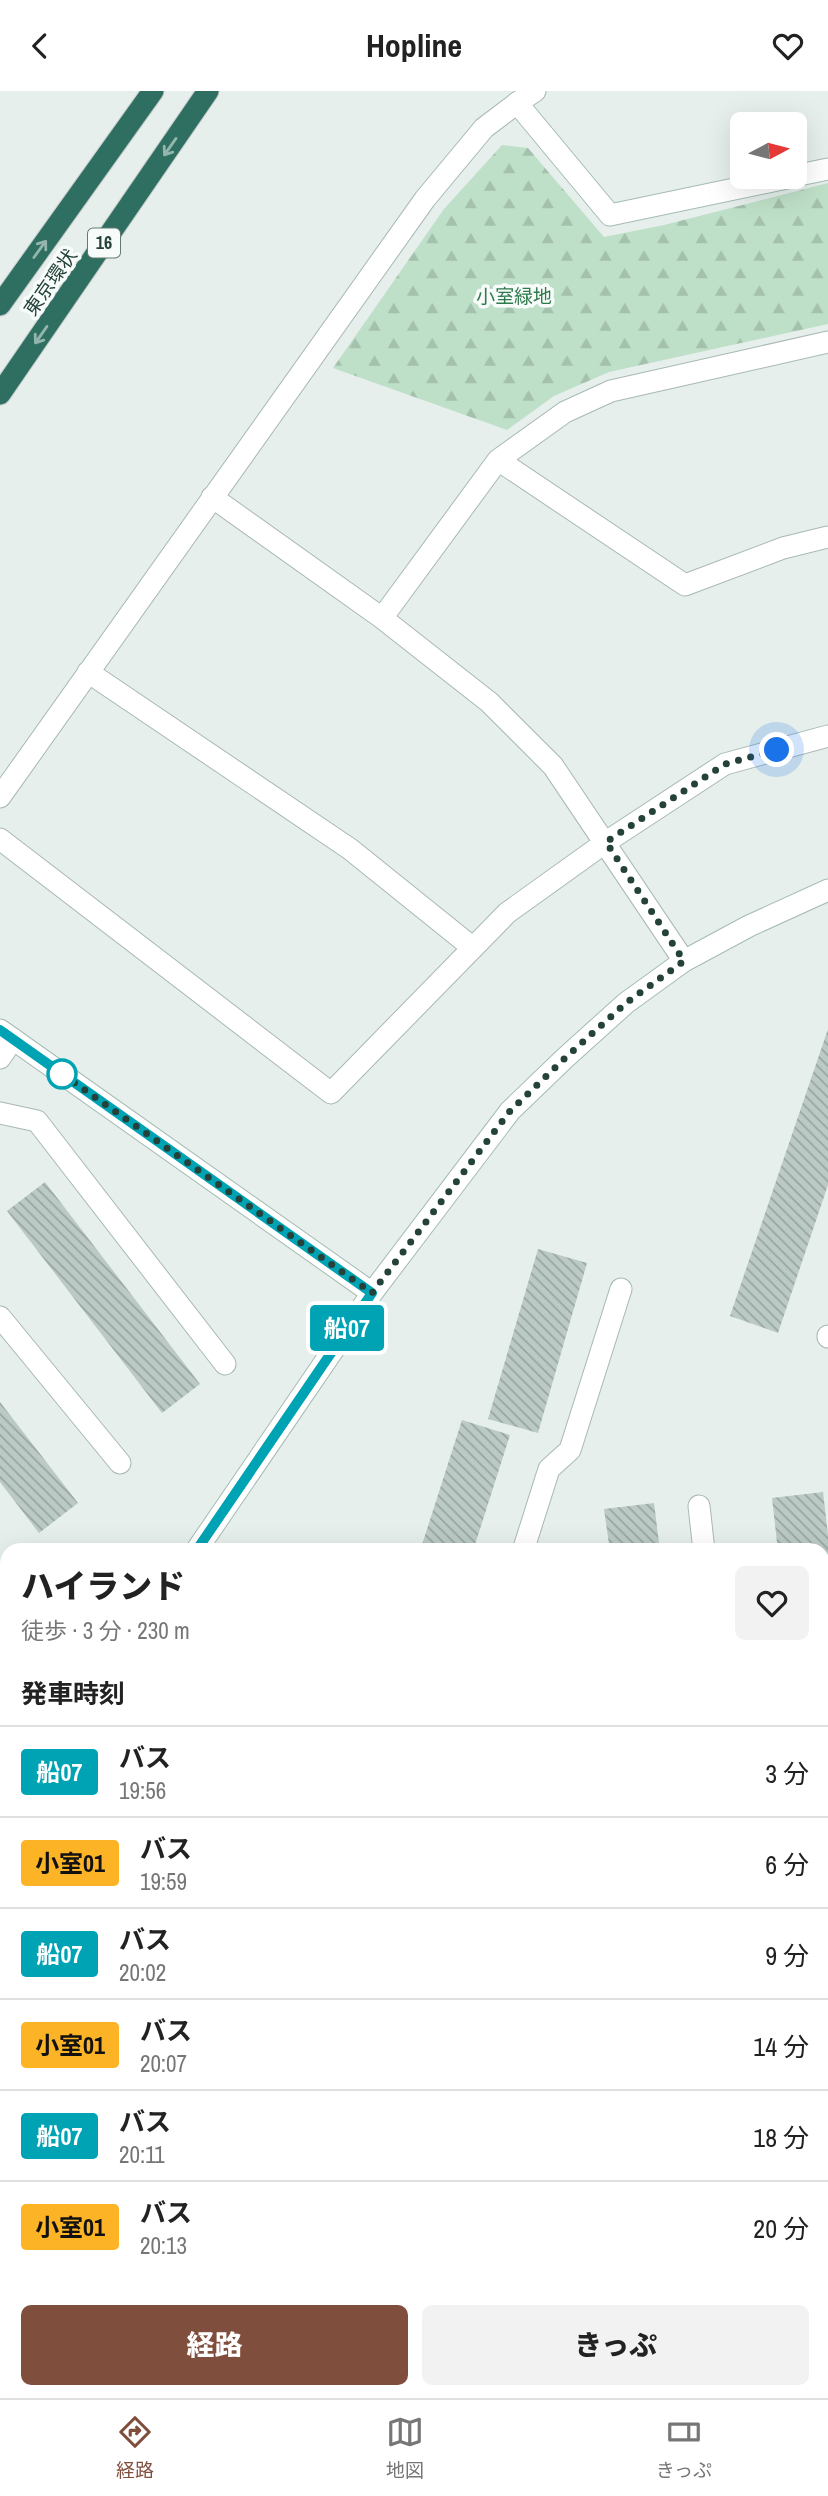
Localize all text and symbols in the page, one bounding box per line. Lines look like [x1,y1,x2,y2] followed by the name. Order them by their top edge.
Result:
[366,24,462,67] text: Hopline
[21,27,59,65] icon: back
[769,27,807,65] icon: heart
[730,112,807,189] north arrow
[730,112,807,189] map controls
[163,137,177,156] one-way arrow
[88,229,120,258] road number: 16
[33,240,47,259] one-way arrow
[18,243,82,321] street label: 東京環状
[476,283,552,309] park label: 小室緑地
[34,325,48,344] one-way arrow
[759,732,794,767] your location
[47,1059,77,1089] unlabelled marker
[307,1305,387,1351] line badge: 船07
[324,1312,370,1344] text: 船07
[21,1564,185,1608] text: ハイランド
[735,1566,809,1640] button: heart
[21,1615,190,1646] text: 徒歩 · 3 分 · 230 m
[21,1676,125,1711] text: 発車時刻
[119,1740,171,1775] text: バス
[37,1756,82,1788] text: 船07
[765,1756,809,1791] text: 3 分
[119,1775,166,1806] text: 19:56
[140,1831,192,1866] text: バス
[35,1847,105,1879] text: 小室01
[765,1847,809,1882] text: 6 分
[140,1866,187,1897] text: 19:59
[119,1922,171,1957] text: バス
[37,1938,82,1970] text: 船07
[765,1938,809,1973] text: 9 分
[119,1957,166,1988] text: 20:02
[140,2013,192,2048] text: バス
[35,2029,105,2061] text: 小室01
[753,2029,809,2064] text: 14 分
[140,2048,187,2079] text: 20:07
[119,2104,171,2139] text: バス
[37,2120,82,2152] text: 船07
[753,2120,809,2155] text: 18 分
[119,2139,165,2170] text: 20:11
[140,2195,192,2230] text: バス
[35,2211,105,2243] text: 小室01
[753,2211,809,2246] text: 20 分
[140,2230,187,2261] text: 20:13
[21,2305,408,2385] button: 経路
[422,2305,809,2385] button: きっぷ
[116,2413,154,2483] tab: 経路
[386,2413,424,2483] tab: 地図
[656,2413,712,2483] tab: きっぷ

